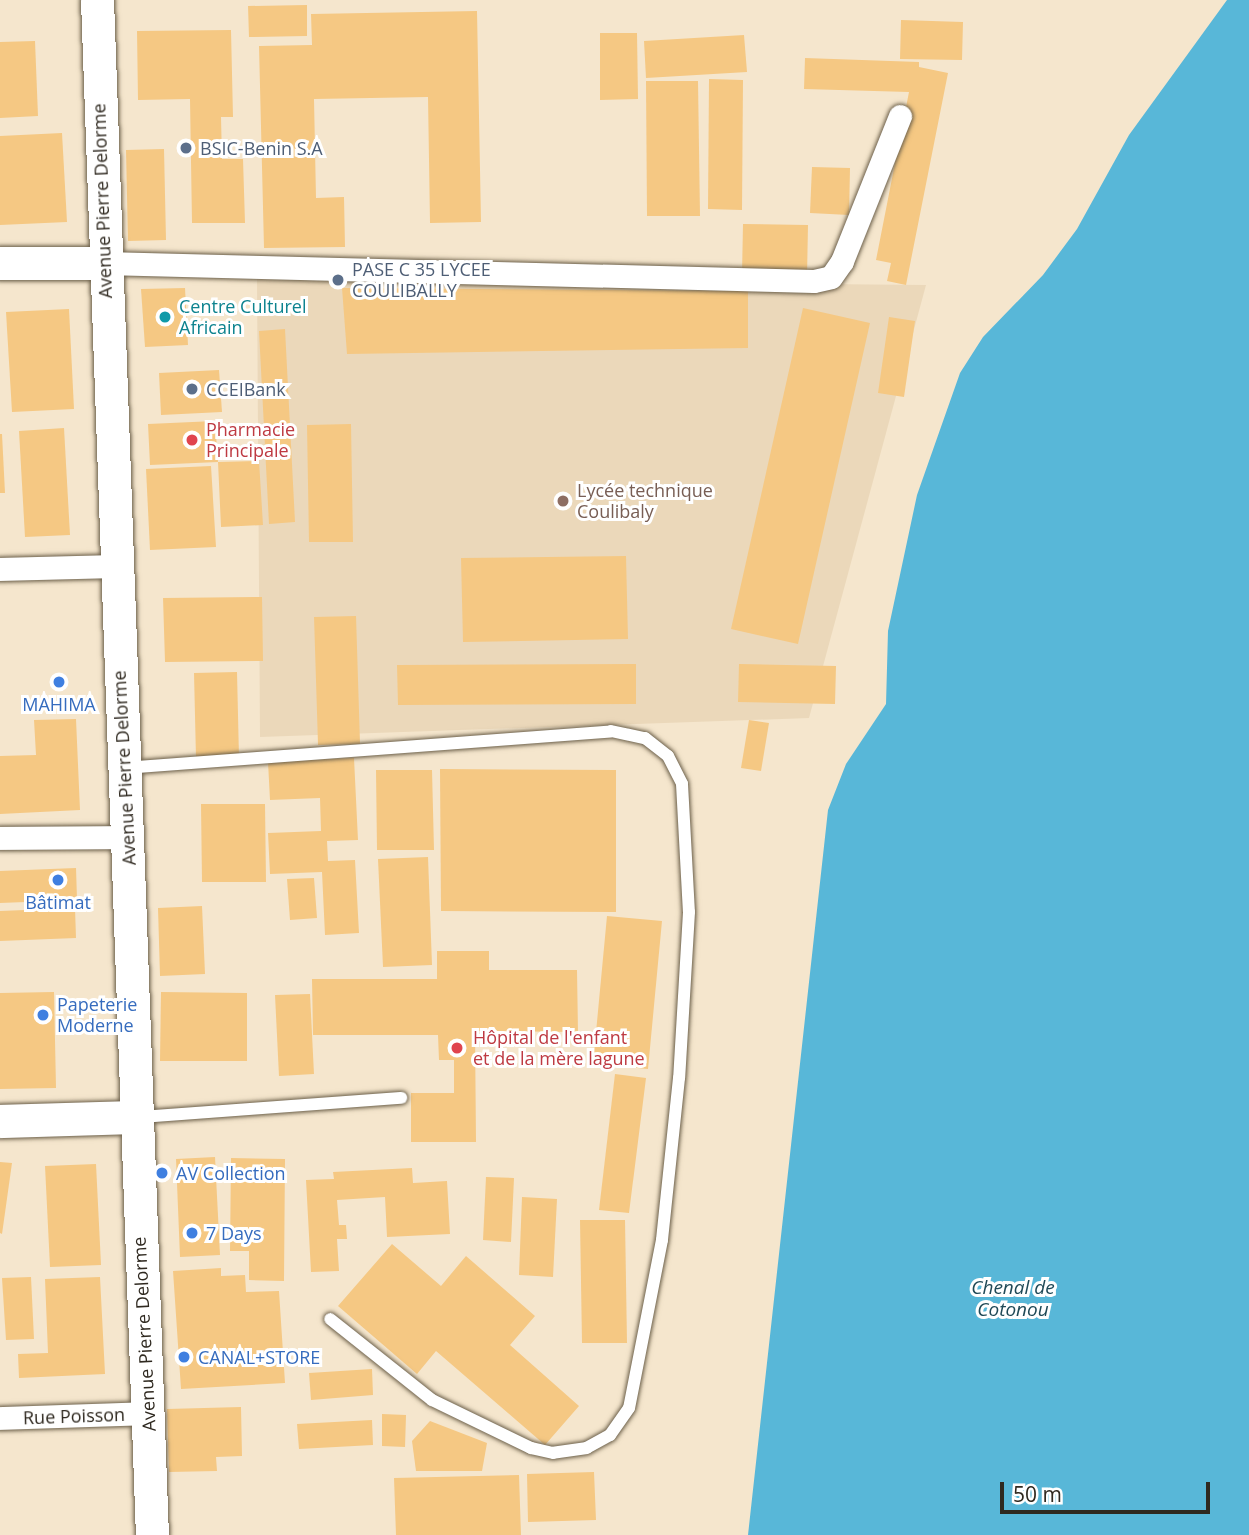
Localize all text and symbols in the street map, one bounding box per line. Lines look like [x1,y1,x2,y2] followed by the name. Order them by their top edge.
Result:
[88,103,116,299] street label: Avenue Pierre Delorme
[200,137,323,159] place label: BSIC-Benin S.A
[178,140,194,156] marker: BSIC-Benin S.A
[352,259,491,302] place label: PASE C 35 LYCEE COULIBALLY
[330,272,346,288] marker: PASE C 35 LYCEE COULIBALLY
[179,296,306,338] place label: Centre Culturel Africain
[157,309,173,325] marker: Centre Culturel Africain
[206,378,286,400] place label: CCEIBank
[184,381,200,397] marker: CCEIBank
[206,419,295,462] place label: Pharmacie Principale
[184,432,200,448] marker: Pharmacie Principale
[577,480,713,522] place label: Lycée technique Coulibaly
[555,493,571,509] marker: Lycée technique Coulibaly
[108,670,140,866] street label: Avenue Pierre Delorme
[51,674,67,690] marker: MAHIMA
[22,693,96,715] place label: MAHIMA
[50,872,66,888] marker: Bâtimat
[25,891,91,913] place label: Bâtimat
[57,994,137,1036] place label: Papeterie Moderne
[35,1007,51,1023] marker: Papeterie Moderne
[473,1027,645,1070] place label: Hôpital de l'enfant et de la mère lagune
[447,1038,467,1058] marker: Hôpital de l'enfant et de la mère lagune
[176,1162,286,1184] place label: AV Collection
[154,1165,170,1181] marker: AV Collection
[206,1222,262,1244] place label: 7 Days
[184,1225,200,1241] marker: 7 Days
[128,1236,160,1432] street label: Avenue Pierre Delorme
[971,1277,1055,1321] water label: Chenal de Cotonou
[198,1346,320,1368] place label: CANAL+STORE
[176,1349,192,1365] marker: CANAL+STORE
[23,1403,125,1429] street label: Rue Poisson
[1004,1468,1214,1512] scale bar
[1013,1480,1062,1508] text: 50 m

